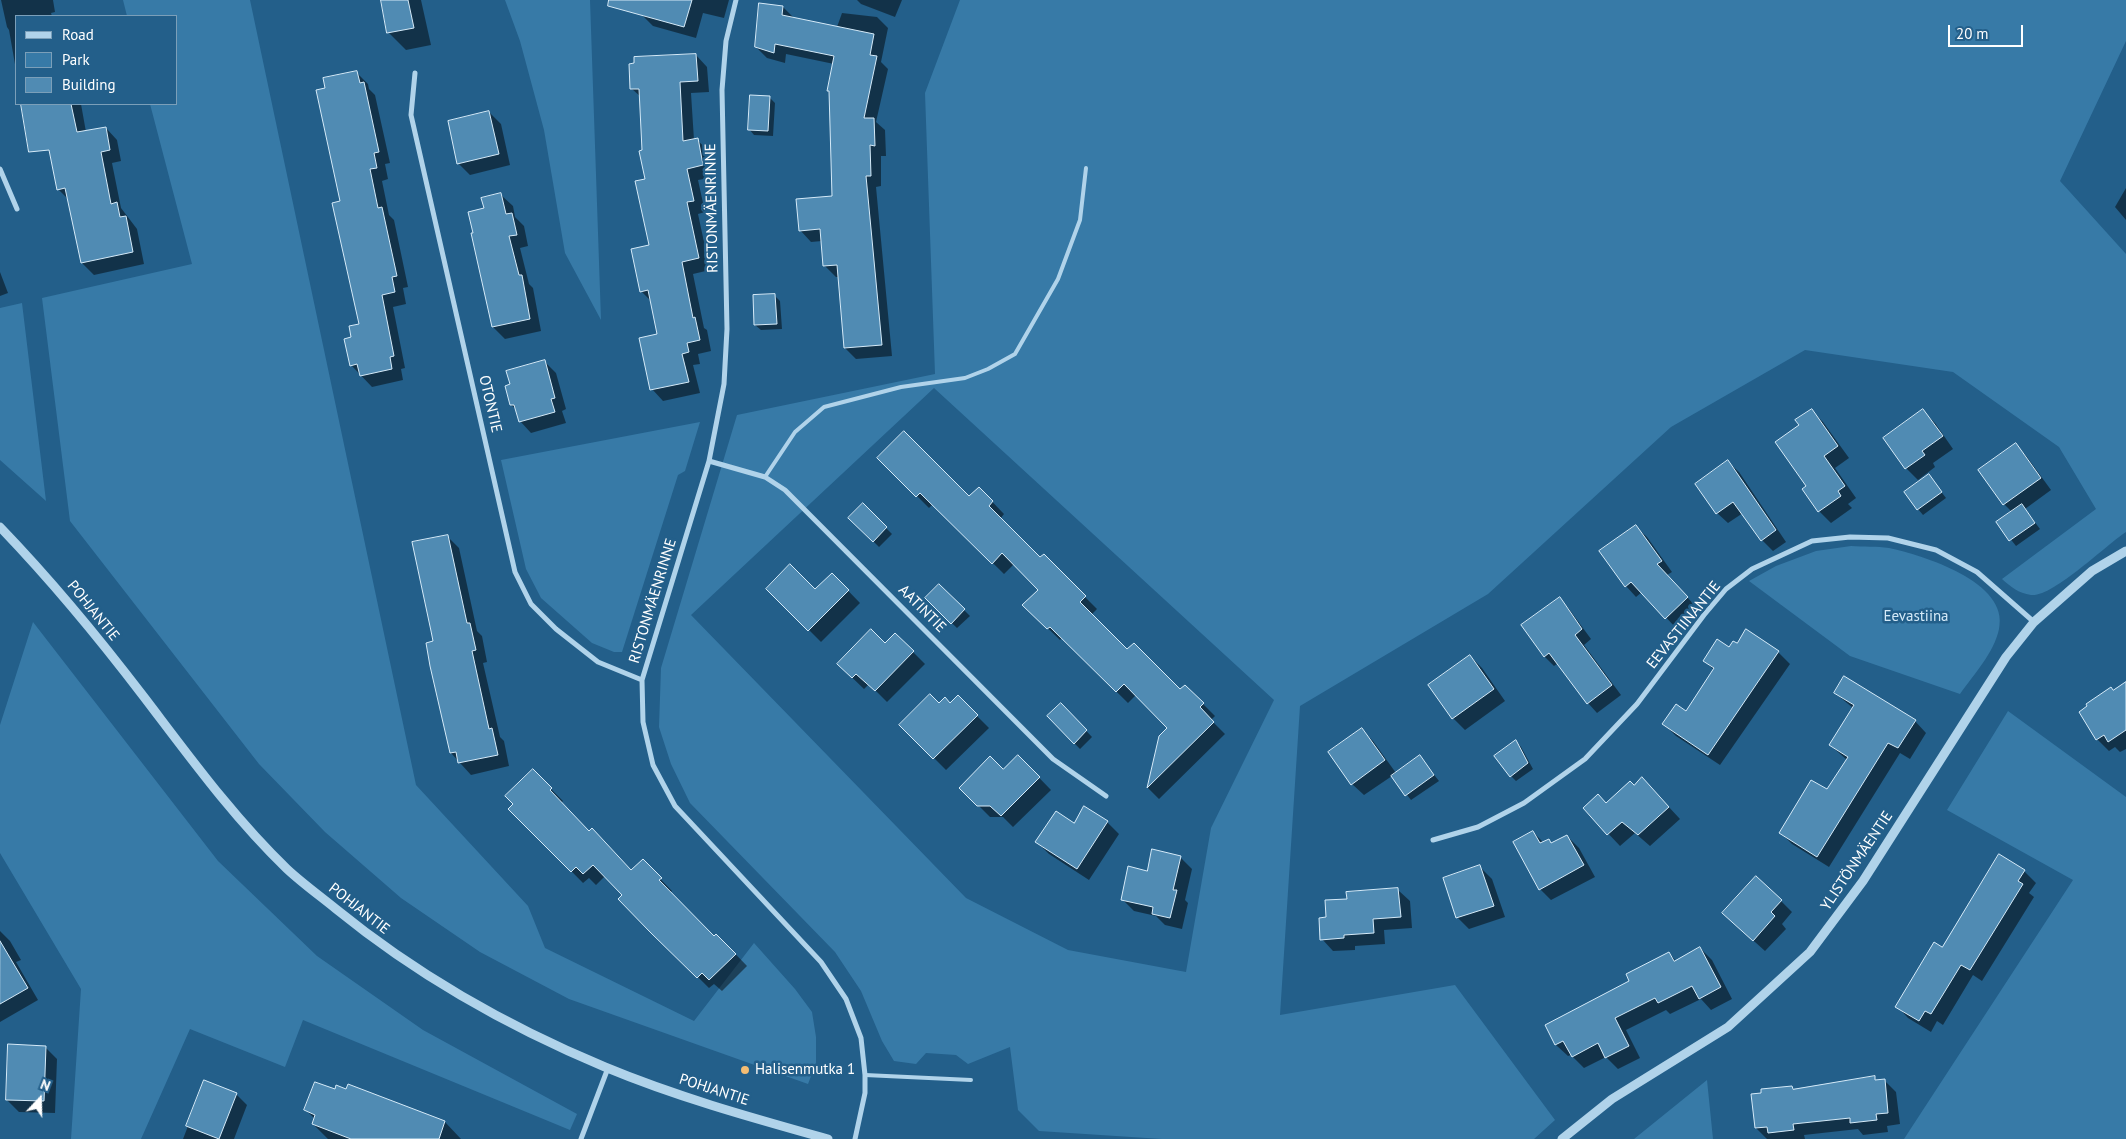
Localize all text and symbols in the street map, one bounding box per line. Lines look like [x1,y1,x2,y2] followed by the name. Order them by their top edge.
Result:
[15,15,178,105] legend
[1951,15,2026,47] scale bar
[1956,24,1989,43] text: 20 m
[62,25,94,44] text: Road
[62,50,90,69] text: Park
[62,75,116,94] text: Building
[702,143,722,273] street label: RISTONMÄENRINNE
[475,374,505,434] street label: OTONTIE
[625,536,681,666] street label: RISTONMÄENRINNE
[63,577,123,645] street label: POHJANTIE
[1643,578,1725,672] street label: EEVASTIINANTIE
[894,581,950,637] street label: AATINTIE
[1883,608,1949,626] park label: Eevastiina
[1817,808,1897,914] street label: YLISTÖNMÄENTIE
[325,880,393,938] street label: POHJANTIE
[755,1061,855,1079] place label: Halisenmutka 1
[739,1064,751,1076] marker: Halisenmutka 1
[677,1070,751,1110] street label: POHJANTIE
[15,1074,65,1124] north arrow
[38,1075,53,1095] text: N

